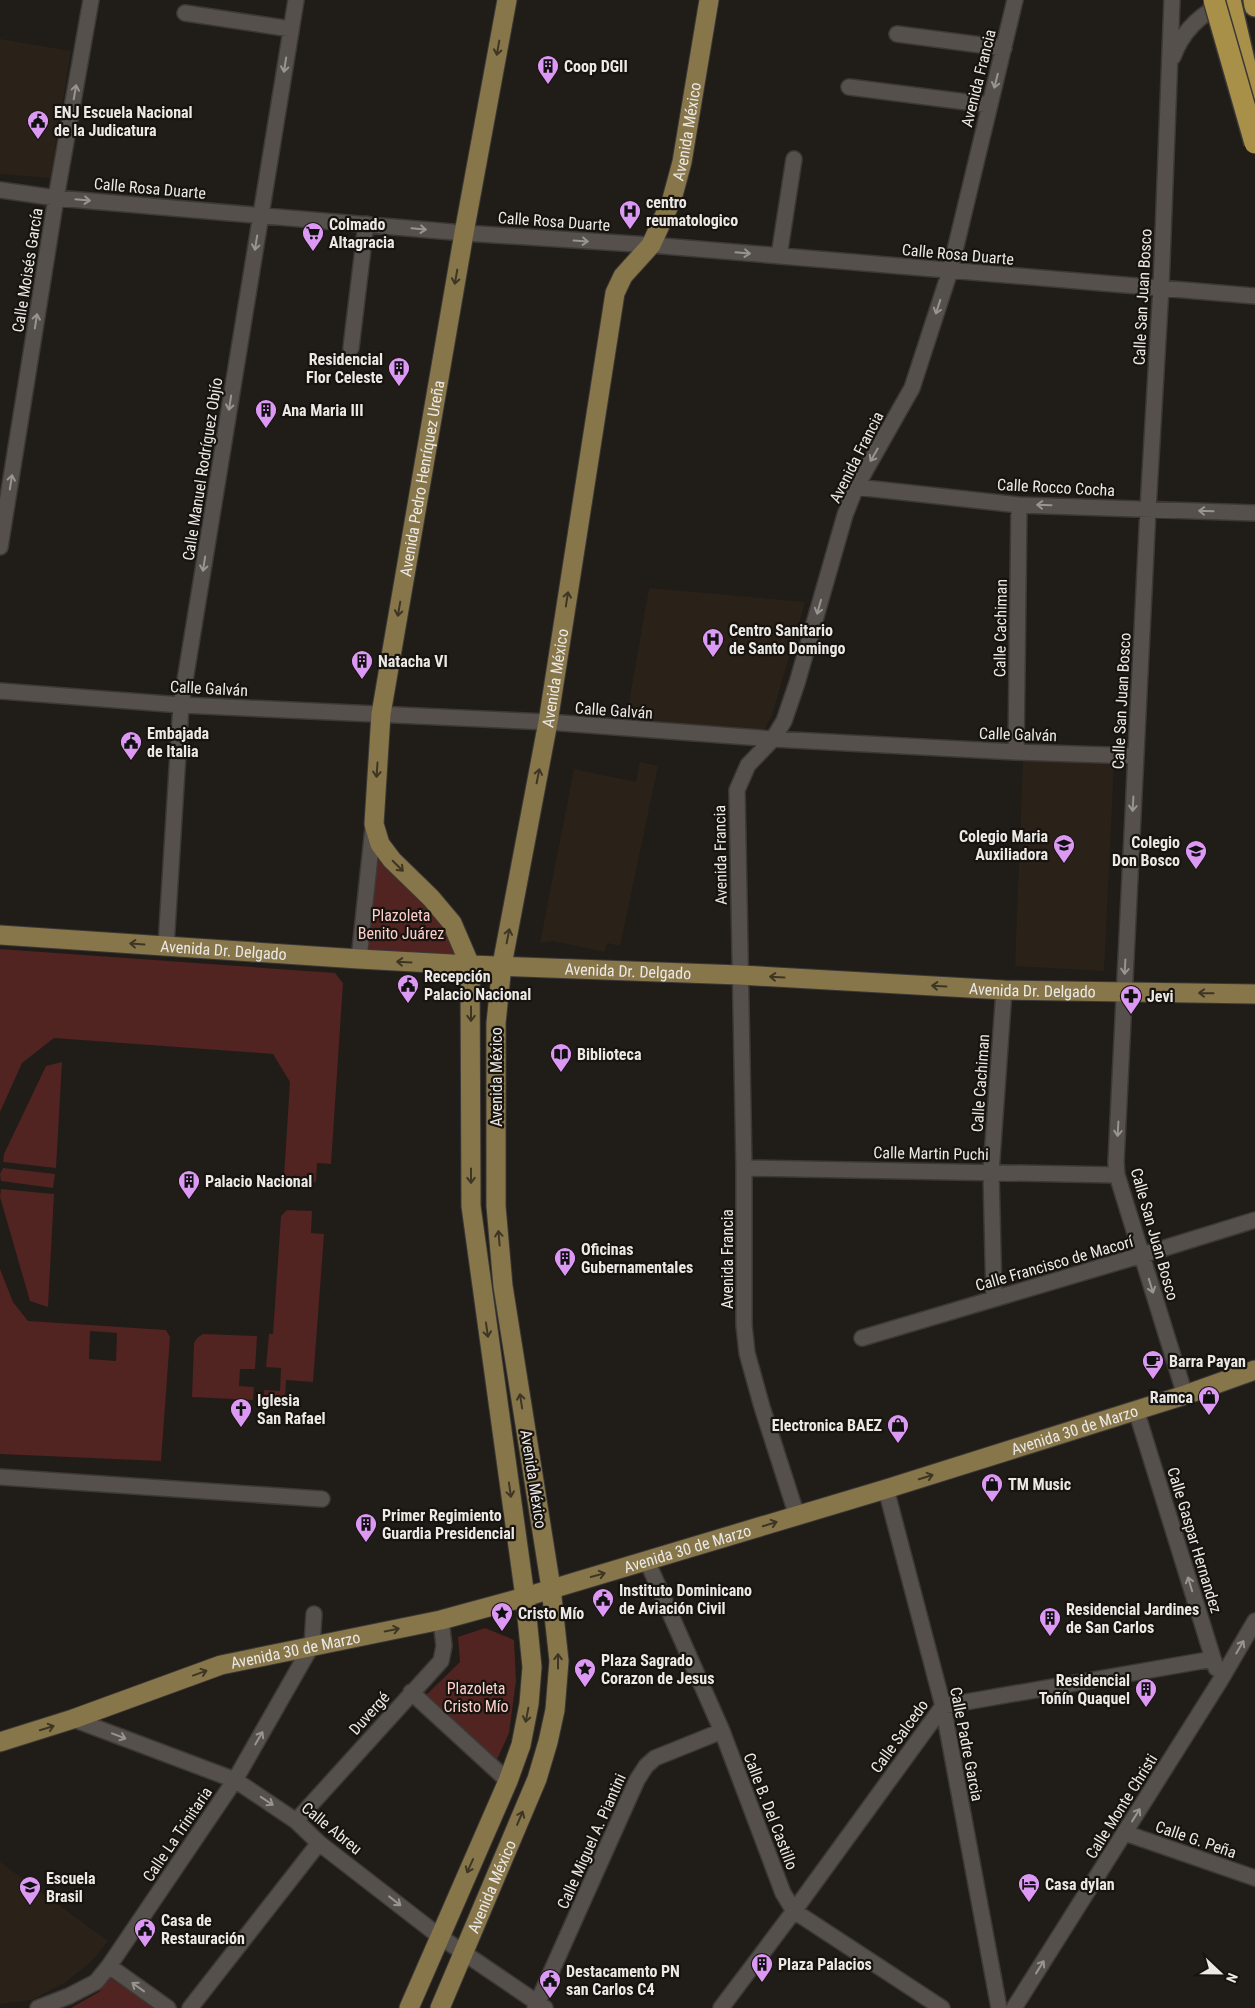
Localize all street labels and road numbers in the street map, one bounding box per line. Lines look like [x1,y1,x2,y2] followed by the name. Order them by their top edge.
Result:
[957,27,1000,129] street label: Avenida Francia
[668,81,705,183] street label: Avenida México
[93,174,207,203] street label: Calle Rosa Duarte
[8,207,47,334] street label: Calle Moisés García
[497,208,611,235] street label: Calle Rosa Duarte
[1129,228,1156,366] street label: Calle San Juan Bosco
[901,240,1015,269] street label: Calle Rosa Duarte
[179,376,226,562] street label: Calle Manuel Rodríguez Objío
[396,379,448,578] street label: Avenida Pedro Henríquez Ureña
[825,408,888,506] street label: Avenida Francia
[996,475,1115,500] street label: Calle Rocco Cocha
[990,579,1011,677] street label: Calle Cachiman
[538,627,572,729] street label: Avenida México
[1108,632,1135,770] street label: Calle San Juan Bosco
[169,677,249,700] street label: Calle Galván
[574,698,654,723] street label: Calle Galván
[979,724,1057,745] street label: Calle Galván
[710,805,731,905] street label: Avenida Francia
[160,937,287,964] street label: Avenida Dr. Delgado
[564,960,692,983] street label: Avenida Dr. Delgado
[969,979,1096,1001] street label: Avenida Dr. Delgado
[487,1027,506,1127] street label: Avenida México
[968,1033,993,1133] street label: Calle Cachiman
[873,1143,989,1164] street label: Calle Martin Puchi
[1127,1166,1182,1302] street label: Calle San Juan Bosco
[718,1209,737,1309] street label: Avenida Francia
[973,1232,1136,1295] street label: Calle Francisco de Macorí
[1009,1401,1140,1459] street label: Avenida 30 de Marzo
[516,1428,551,1530] street label: Avenida México
[1163,1465,1226,1615] street label: Calle Gaspar Hernandez
[621,1521,753,1577] street label: Avenida 30 de Marzo
[229,1628,362,1673] street label: Avenida 30 de Marzo
[946,1685,987,1803] street label: Calle Padre Garcia
[345,1688,394,1739] street label: Duvergé
[867,1696,932,1777] street label: Calle Salcedo
[740,1750,802,1872] street label: Calle B. Del Castillo
[1082,1750,1161,1862] street label: Calle Monte Christi
[553,1770,630,1912] street label: Calle Miguel A. Piantini
[139,1783,216,1885] street label: Calle La Trinitaria
[298,1798,366,1859] street label: Calle Abreu
[1153,1817,1239,1862] street label: Calle G. Peña
[464,1837,520,1936] street label: Avenida México

